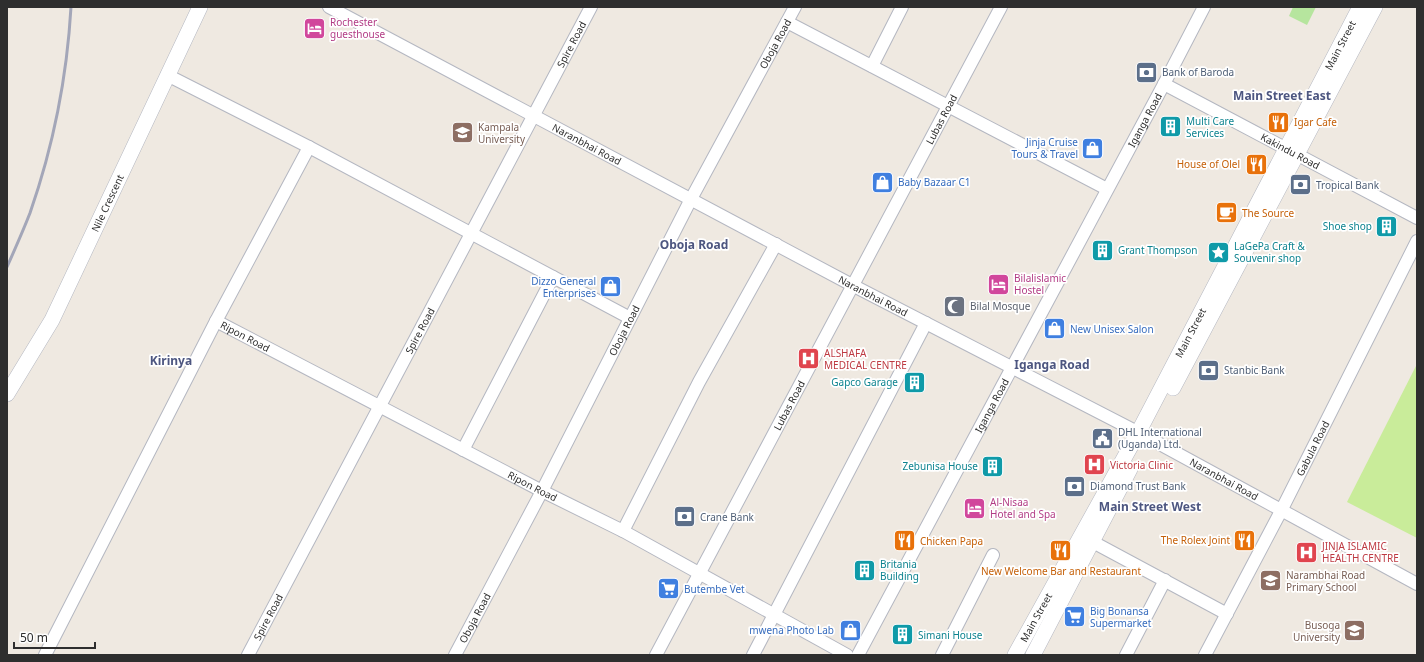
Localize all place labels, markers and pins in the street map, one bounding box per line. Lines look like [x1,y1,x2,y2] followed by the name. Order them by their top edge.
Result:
[302,15,328,41] hotel icon: Rochester guesthouse
[330,15,386,41] place label: Rochester guesthouse
[1134,59,1160,85] bank icon: Bank of Baroda
[1162,65,1234,79] place label: Bank of Baroda
[1265,109,1291,135] restaurant icon: Igar Cafe
[1157,114,1183,140] building icon: Multi Care Services
[1186,114,1234,140] place label: Multi Care Services
[1294,115,1337,129] place label: Igar Cafe
[449,120,475,146] school or university icon: Kampala University
[478,120,526,146] place label: Kampala University
[1012,135,1078,161] place label: Jinja Cruise Tours & Travel
[1080,135,1106,161] shop icon: Jinja Cruise Tours & Travel
[1243,151,1269,177] restaurant icon: House of Olel
[1177,157,1240,171] place label: House of Olel
[870,169,896,195] shop icon: Baby Bazaar C1
[1288,172,1314,198] bank icon: Tropical Bank
[898,175,971,189] place label: Baby Bazaar C1
[1316,178,1380,192] place label: Tropical Bank
[1214,200,1240,226] cafe icon: The Source
[1242,206,1294,220] place label: The Source
[1374,213,1400,239] building icon: Shoe shop
[1323,219,1372,233] place label: Shoe shop
[1090,237,1116,263] building icon: Grant Thompson
[1205,239,1231,265] place icon: LaGePa Craft & Souvenir shop
[1234,239,1306,265] place label: LaGePa Craft & Souvenir shop
[1118,243,1198,257] place label: Grant Thompson
[985,271,1011,297] hotel icon: Bilalislamic Hostel
[1014,271,1066,297] place label: Bilalislamic Hostel
[531,274,596,300] place label: Dizzo General Enterprises
[598,274,624,300] shop icon: Dizzo General Enterprises
[941,293,967,319] mosque icon: Bilal Mosque
[970,299,1031,313] place label: Bilal Mosque
[1041,316,1067,342] shop icon: New Unisex Salon
[1070,322,1154,336] place label: New Unisex Salon
[795,346,821,372] hospital icon: ALSHAFA MEDICAL CENTRE
[824,346,907,372] place label: ALSHAFA MEDICAL CENTRE
[1196,357,1222,383] bank icon: Stanbic Bank
[1224,363,1285,377] place label: Stanbic Bank
[901,369,927,395] building icon: Gapco Garage
[831,375,898,389] place label: Gapco Garage
[1089,425,1115,451] public building icon: DHL International (Uganda) Ltd.
[1118,425,1202,451] place label: DHL International (Uganda) Ltd.
[1081,452,1107,478] hospital icon: Victoria Clinic
[980,453,1006,479] building icon: Zebunisa House
[1110,458,1173,472] place label: Victoria Clinic
[902,459,978,473] place label: Zebunisa House
[1061,473,1087,499] bank icon: Diamond Trust Bank
[1090,479,1186,493] place label: Diamond Trust Bank
[961,495,987,521] hotel icon: Al-Nisaa Hotel and Spa
[990,495,1056,521] place label: Al-Nisaa Hotel and Spa
[671,504,697,530] bank icon: Crane Bank
[700,510,755,524] place label: Crane Bank
[1232,527,1258,553] restaurant icon: The Rolex Joint
[891,528,917,554] restaurant icon: Chicken Papa
[1161,533,1230,547] place label: The Rolex Joint
[920,534,983,548] place label: Chicken Papa
[1048,538,1074,564] restaurant icon: New Welcome Bar and Restaurant
[1294,539,1320,565] hospital icon: JINJA ISLAMIC HEALTH CENTRE
[1321,539,1399,565] place label: JINJA ISLAMIC HEALTH CENTRE
[852,557,878,583] building icon: Britania Building
[880,557,919,583] place label: Britania Building
[981,564,1141,578] place label: New Welcome Bar and Restaurant
[1258,568,1284,594] school or university icon: Narambhai Road Primary School
[1286,568,1365,594] place label: Narambhai Road Primary School
[655,576,681,602] supermarket icon: Butembe Vet
[684,582,745,596] place label: Butembe Vet
[1061,604,1087,630] supermarket icon: Big Bonansa Supermarket
[1090,604,1152,630] place label: Big Bonansa Supermarket
[837,617,863,643] shop icon: mwena Photo Lab
[1293,618,1341,644] place label: Busoga University
[1342,618,1368,644] school or university icon: Busoga University
[890,622,916,648] building icon: Simani House
[749,623,834,637] place label: mwena Photo Lab
[918,628,983,642] place label: Simani House

